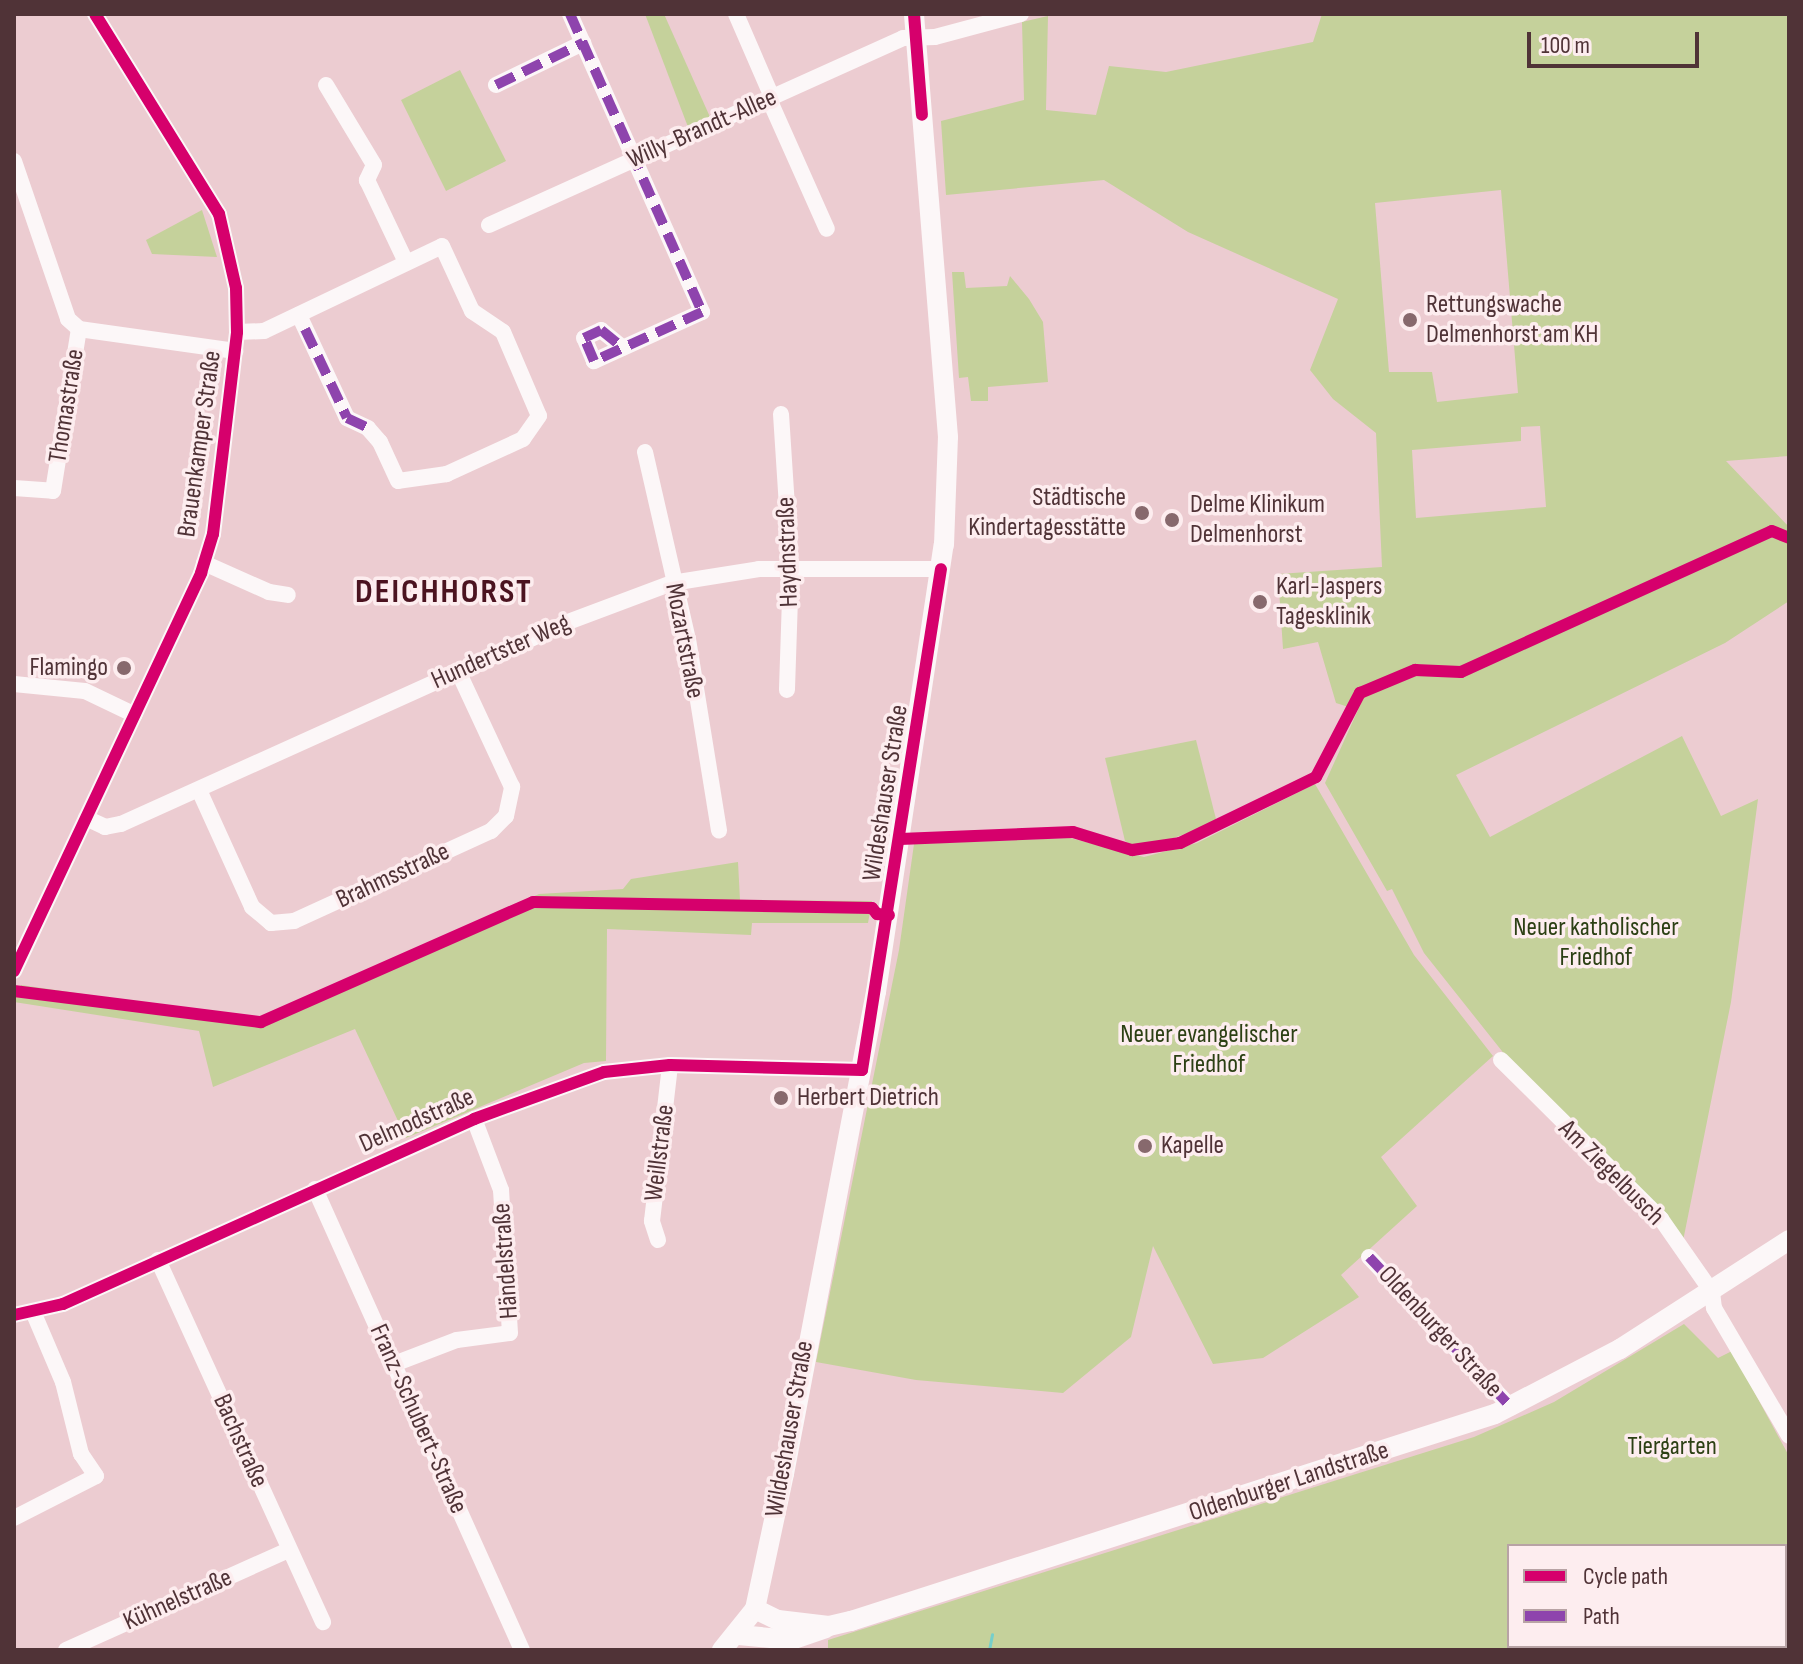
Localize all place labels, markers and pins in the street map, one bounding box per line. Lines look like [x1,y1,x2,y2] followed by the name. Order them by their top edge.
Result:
[1426,289,1598,350] place label: Rettungswache Delmenhorst am KH
[1401,311,1419,329] marker: Rettungswache Delmenhorst am KH
[968,482,1126,544] place label: Städtische Kindertagesstätte
[1190,489,1325,550] place label: Delme Klinikum Delmenhorst
[1133,504,1151,522] marker: Städtische Kindertagesstätte
[1161,509,1183,531] marker: Delme Klinikum Delmenhorst
[1276,571,1382,632] place label: Karl-Jaspers Tagesklinik
[1251,593,1269,611] marker: Karl-Jaspers Tagesklinik
[30,652,108,684] place label: Flamingo
[115,659,133,677] marker: Flamingo
[797,1082,939,1114] place label: Herbert Dietrich
[772,1089,790,1107] marker: Herbert Dietrich
[1161,1130,1224,1162] place label: Kapelle
[1136,1137,1154,1155] marker: Kapelle

